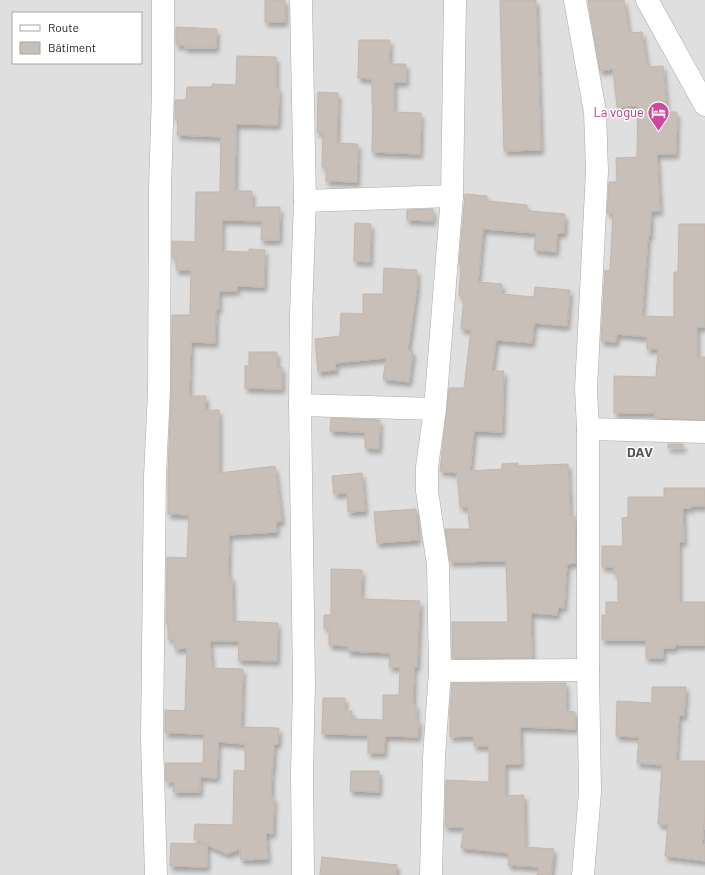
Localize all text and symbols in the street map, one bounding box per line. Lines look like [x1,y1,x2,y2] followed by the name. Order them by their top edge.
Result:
[12,12,142,64] legend
[48,20,79,34] text: Route
[48,40,96,54] text: Bâtiment
[646,99,672,132] hotel icon: La vogue
[593,104,644,120] place label: La vogue
[627,443,653,460] district label: DAV

